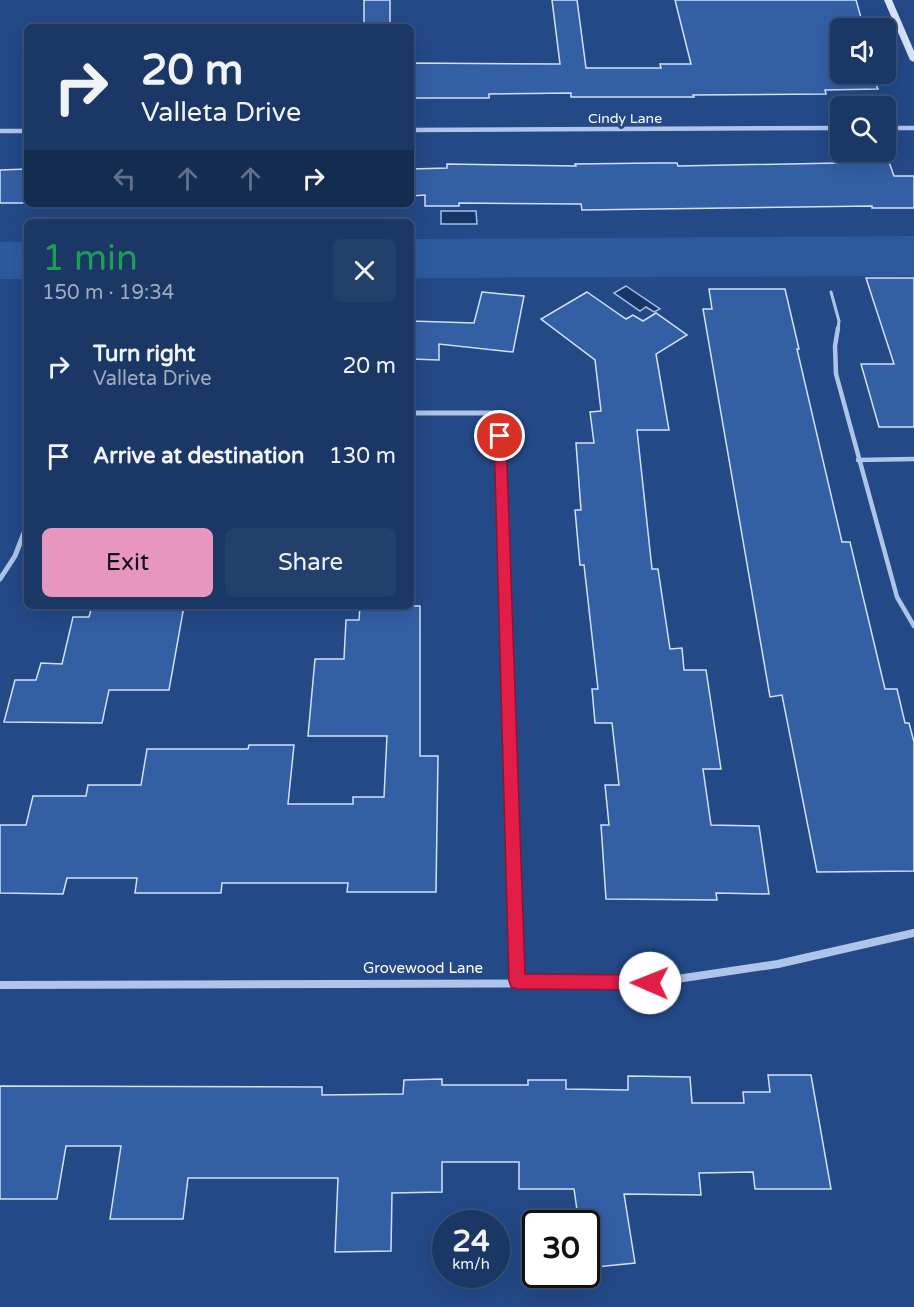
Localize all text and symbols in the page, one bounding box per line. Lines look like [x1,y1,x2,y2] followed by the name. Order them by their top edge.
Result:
[830,18,896,162] map controls
[830,18,896,84] button: sound
[141,45,243,96] text: 20 m
[42,48,120,126] icon: right
[141,96,301,129] text: Valleta Drive
[830,96,896,162] button: search
[588,110,662,127] street label: Cindy Lane
[108,162,141,195] icon: left
[171,162,204,195] icon: ahead
[234,162,267,195] icon: ahead
[297,162,330,195] icon: right
[42,237,138,280] text: 1 min
[333,239,396,302] button: close
[42,281,174,305] text: 150 m · 19:34
[93,341,195,367] text: Turn right
[42,350,75,383] icon: right
[342,353,396,379] text: 20 m
[93,367,212,391] text: Valleta Drive
[474,410,525,461] pin
[483,419,516,452] icon: arrive
[42,440,75,473] icon: arrive
[93,443,304,469] text: Arrive at destination
[329,443,396,469] text: 130 m
[42,528,213,597] button: Exit
[225,528,396,597] button: Share
[618,951,682,1015] position arrow
[363,959,483,977] street label: Grovewood Lane
[522,1210,600,1288] speed limit sign: 30
[452,1223,490,1260] text: 24
[452,1255,490,1273] text: km/h

